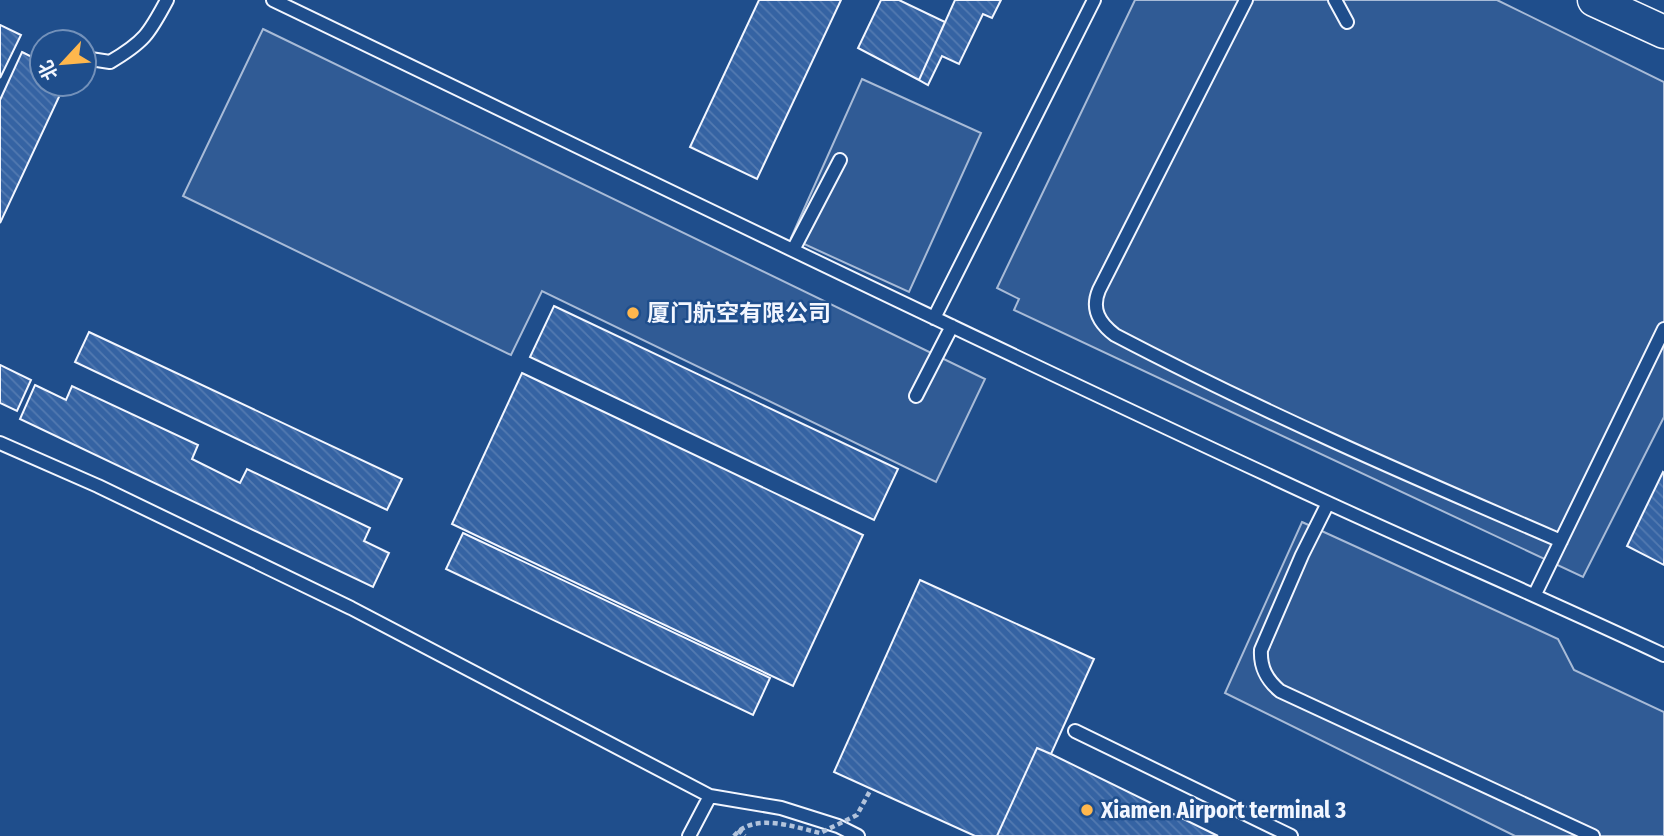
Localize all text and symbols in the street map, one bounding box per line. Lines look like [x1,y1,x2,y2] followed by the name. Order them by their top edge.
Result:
[28,28,98,98] north arrow
[34,57,63,84] text: 北
[647,299,831,327] place label: 厦门航空有限公司
[625,305,641,321] marker: 厦门航空有限公司
[1100,796,1346,824] place label: Xiamen Airport terminal 3
[1079,802,1095,818] marker: Xiamen Airport terminal 3

